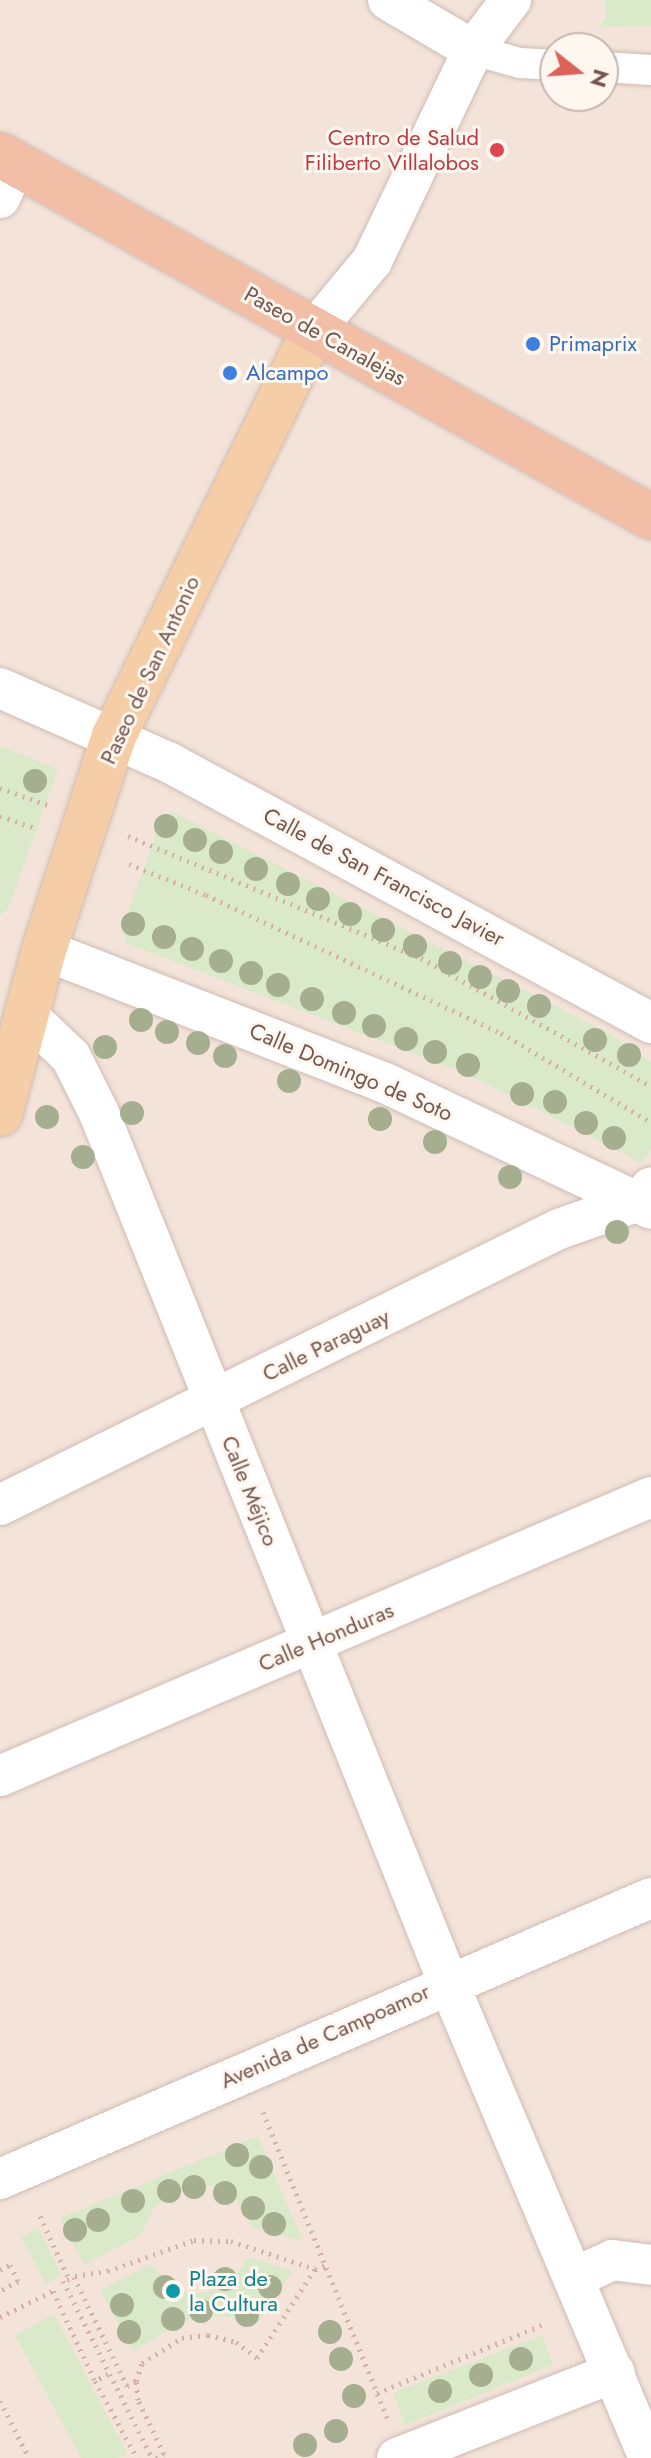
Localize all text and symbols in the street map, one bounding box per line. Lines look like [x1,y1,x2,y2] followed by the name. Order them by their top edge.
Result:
[539,32,619,112] north arrow
[582,65,618,91] text: N
[305,124,479,176] place label: Centro de Salud Filiberto Villalobos
[486,139,508,161] marker: Centro de Salud Filiberto Villalobos
[240,281,410,391] street label: Paseo de Canalejas
[549,331,637,357] place label: Primaprix
[524,335,542,353] marker: Primaprix
[246,360,328,386] place label: Alcampo
[221,364,239,382] marker: Alcampo
[95,572,205,768] street label: Paseo de San Antonio
[259,802,509,952] street label: Calle de San Francisco Javier
[245,1017,457,1127] street label: Calle Domingo de Soto
[258,1303,394,1387] street label: Calle Paraguay
[216,1432,284,1550] street label: Calle Méjico
[255,1597,397,1677] street label: Calle Honduras
[216,1978,434,2094] street label: Avenida de Campoamor
[189,2265,278,2316] place label: Plaza de la Cultura
[164,2282,182,2300] marker: Plaza de la Cultura

